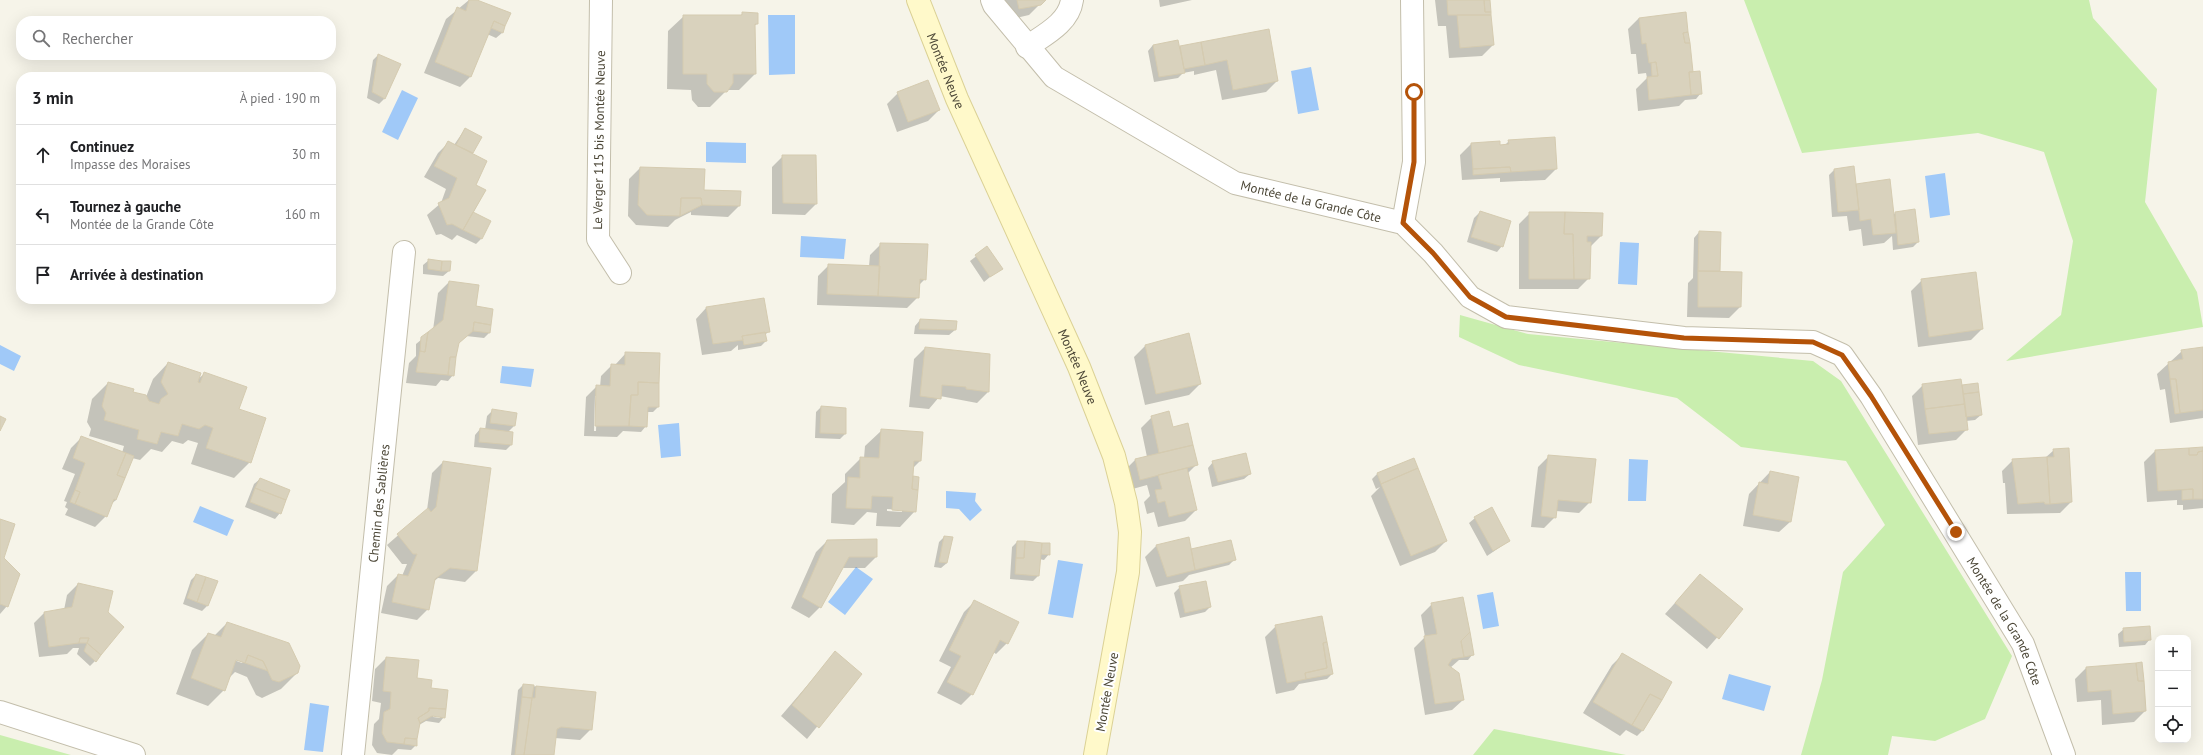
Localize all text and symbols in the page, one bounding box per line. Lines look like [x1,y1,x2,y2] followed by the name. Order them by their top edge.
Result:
[16,16,336,60] search box
[30,27,52,49] icon: search
[62,29,133,48] text: Rechercher
[923,30,969,111] street label: Montée Neuve
[589,50,609,230] street label: Le Verger 115 bis Montée Neuve
[1405,83,1423,101] route start
[32,87,73,109] text: 3 min
[240,90,320,107] text: À pied · 190 m
[70,137,134,156] text: Continuez
[32,144,54,166] icon: ahead
[292,146,320,163] text: 30 m
[70,156,191,173] text: Impasse des Moraises
[1239,176,1383,226] street label: Montée de la Grande Côte
[70,197,181,216] text: Tournez à gauche
[32,204,54,226] icon: left
[285,206,320,223] text: 160 m
[70,216,214,233] text: Montée de la Grande Côte
[32,264,54,286] icon: arrive
[70,265,203,284] text: Arrivée à destination
[1054,326,1101,407] street label: Montée Neuve
[364,443,393,563] street label: Chemin des Sablières
[1947,523,1965,541] route end
[1963,554,2046,687] street label: Montée de la Grande Côte
[2155,635,2191,743] map controls
[2155,635,2191,671] button: +
[1092,651,1122,733] street label: Montée Neuve
[2155,671,2191,707] button: −
[2155,707,2191,743] button: locate

